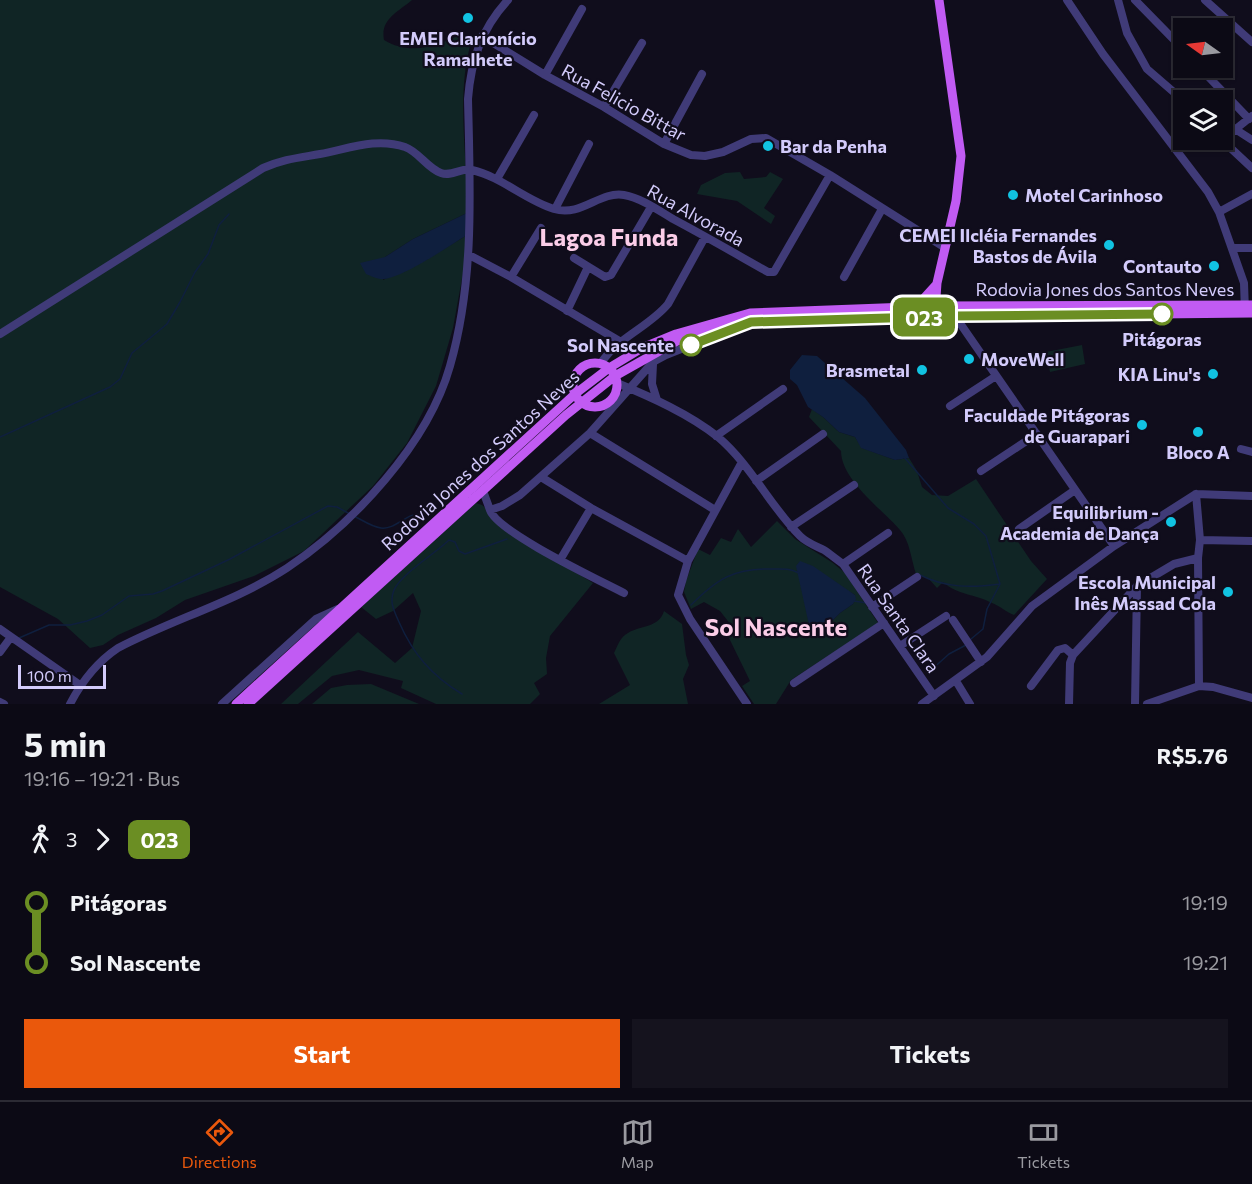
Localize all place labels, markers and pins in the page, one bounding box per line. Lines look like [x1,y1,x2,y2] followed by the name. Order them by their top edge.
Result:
[461,11,475,25] marker: EMEI Clarionício Ramalhete
[399,27,537,70] place label: EMEI Clarionício Ramalhete
[780,135,887,157] place label: Bar da Penha
[761,139,775,153] marker: Bar da Penha
[1025,184,1163,206] place label: Motel Carinhoso
[1006,188,1020,202] marker: Motel Carinhoso
[899,224,1097,267] place label: CEMEI Ilcléia Fernandes Bastos de Ávila
[1102,238,1116,252] marker: CEMEI Ilcléia Fernandes Bastos de Ávila
[1123,255,1202,277] place label: Contauto
[1207,259,1221,273] marker: Contauto
[1151,303,1173,325] marker: Pitágoras
[1122,328,1202,350] place label: Pitágoras
[567,334,674,356] place label: Sol Nascente
[680,334,702,356] marker: Sol Nascente
[981,348,1064,370] place label: MoveWell
[962,352,976,366] marker: MoveWell
[826,359,910,381] place label: Brasmetal
[915,363,929,377] marker: Brasmetal
[1118,363,1201,385] place label: KIA Linu's
[1206,367,1220,381] marker: KIA Linu's
[964,404,1130,447] place label: Faculdade Pitágoras de Guarapari
[1135,418,1149,432] marker: Faculdade Pitágoras de Guarapari
[1191,425,1205,439] marker: Bloco A
[1166,441,1230,463] place label: Bloco A
[1000,501,1159,544] place label: Equilibrium - Academia de Dança
[1164,515,1178,529] marker: Equilibrium - Academia de Dança
[1074,571,1216,614] place label: Escola Municipal Inês Massad Cola
[1221,585,1235,599] marker: Escola Municipal Inês Massad Cola

